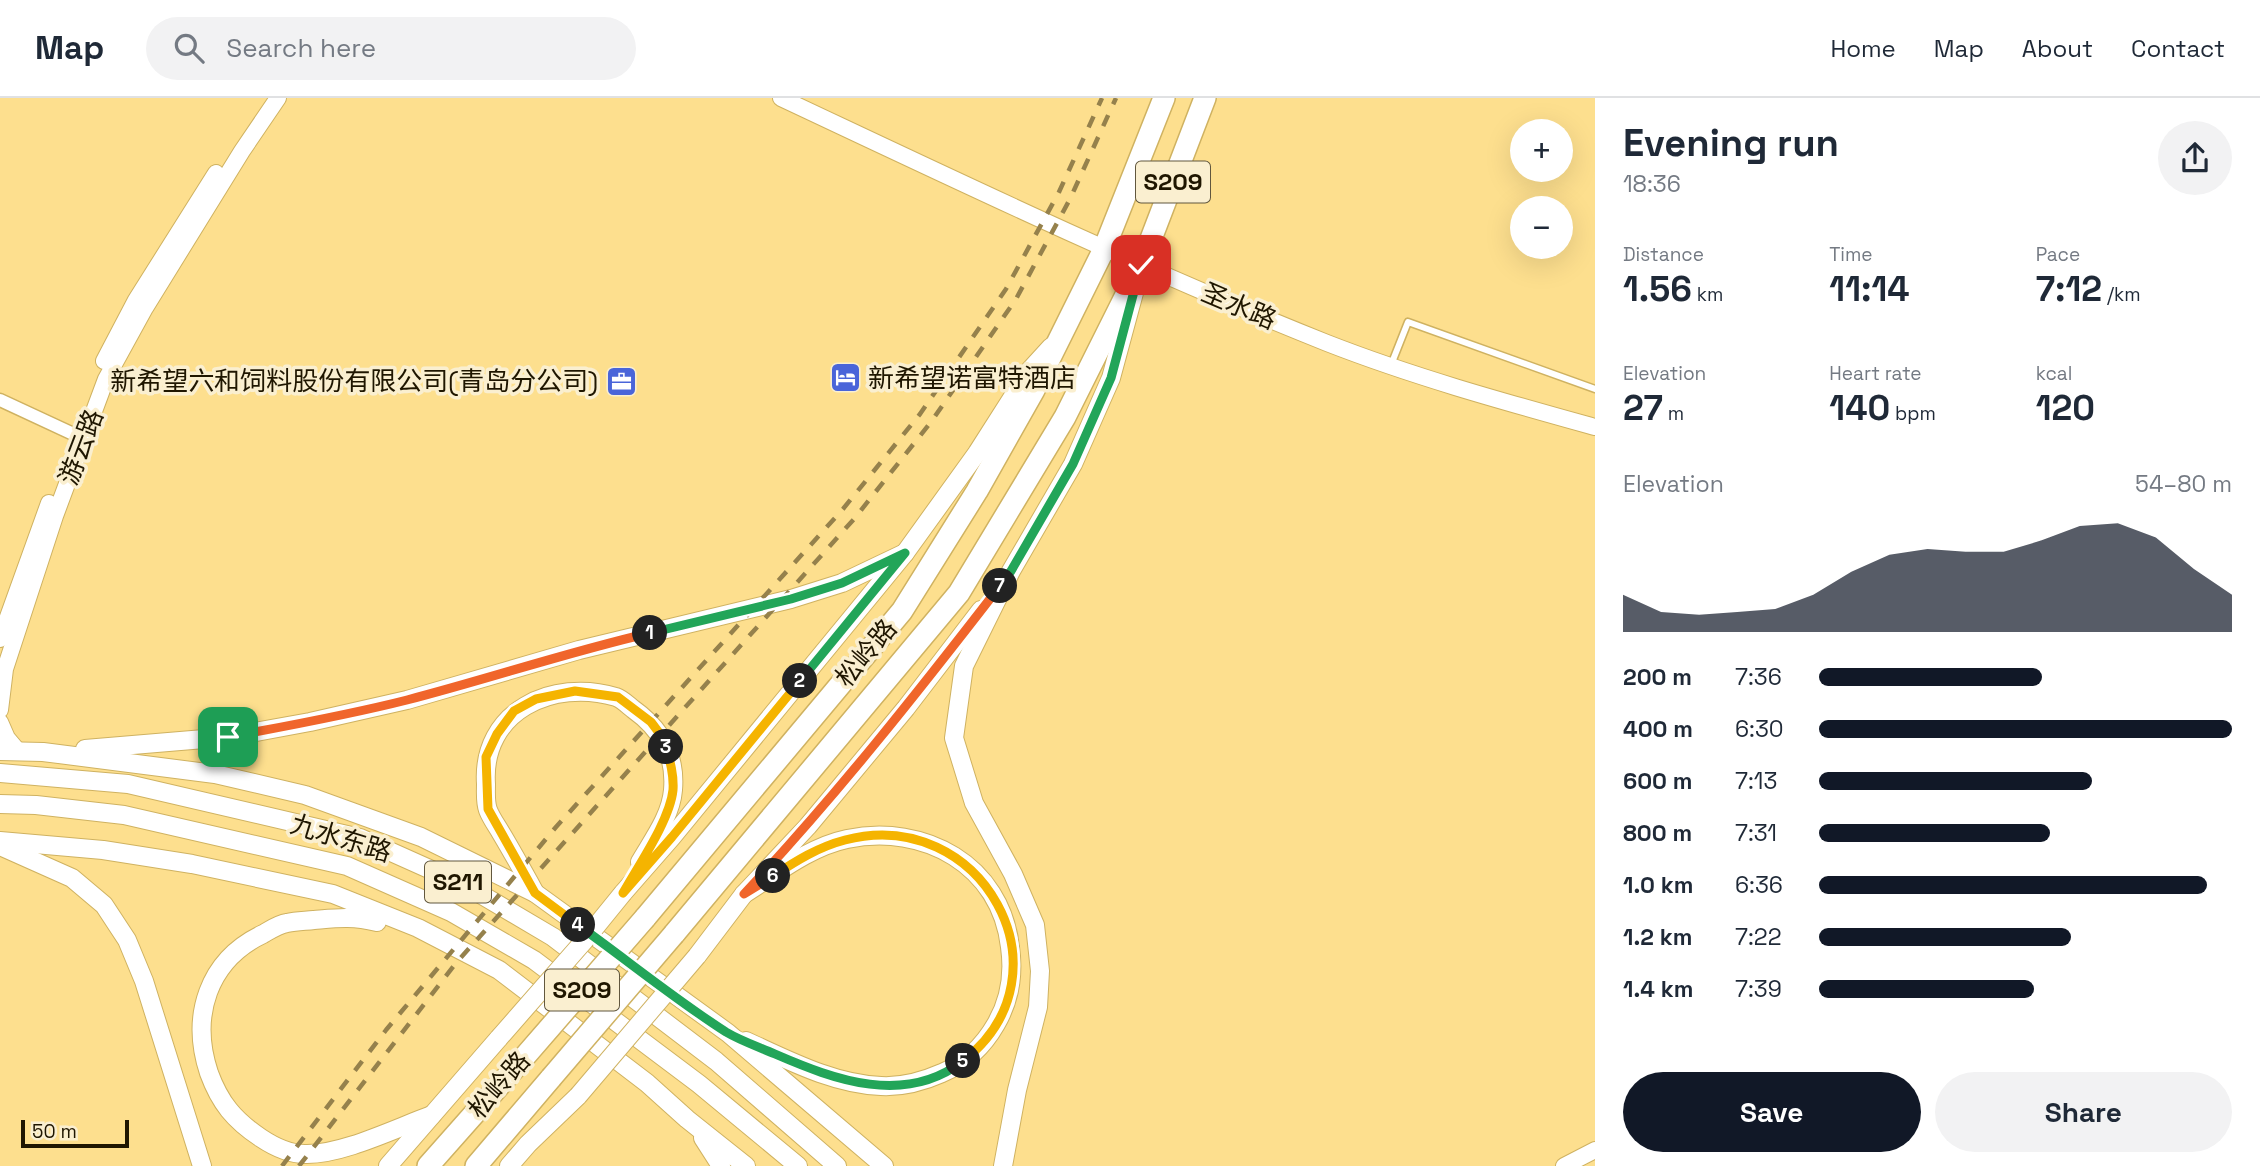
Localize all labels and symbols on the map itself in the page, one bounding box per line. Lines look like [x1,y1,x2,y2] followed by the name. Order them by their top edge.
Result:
[1136,162,1210,202] road number: S209
[1111,235,1171,295] pin
[1196,275,1282,337] street label: 圣水路
[828,361,862,395] hotel icon: 新希望诺富特酒店
[868,361,1076,395] place label: 新希望诺富特酒店
[110,364,598,398] place label: 新希望六和饲料股份有限公司(青岛分公司)
[604,364,638,398] office icon: 新希望六和饲料股份有限公司(青岛分公司)
[51,404,111,490] street label: 游云路
[982,568,1018,603] pin: 7
[828,612,904,694] street label: 松岭路
[632,616,668,650] pin: 1
[782,664,818,698] pin: 2
[198,707,258,767] pin
[648,730,684,764] pin: 3
[286,807,396,869] street label: 九水东路
[756,858,790,894] pin: 6
[425,862,491,902] road number: S211
[560,908,596,942] pin: 4
[545,970,619,1010] road number: S209
[461,1044,537,1126] street label: 松岭路
[946,1044,981,1079] pin: 5
[21,1117,130,1149] scale bar

